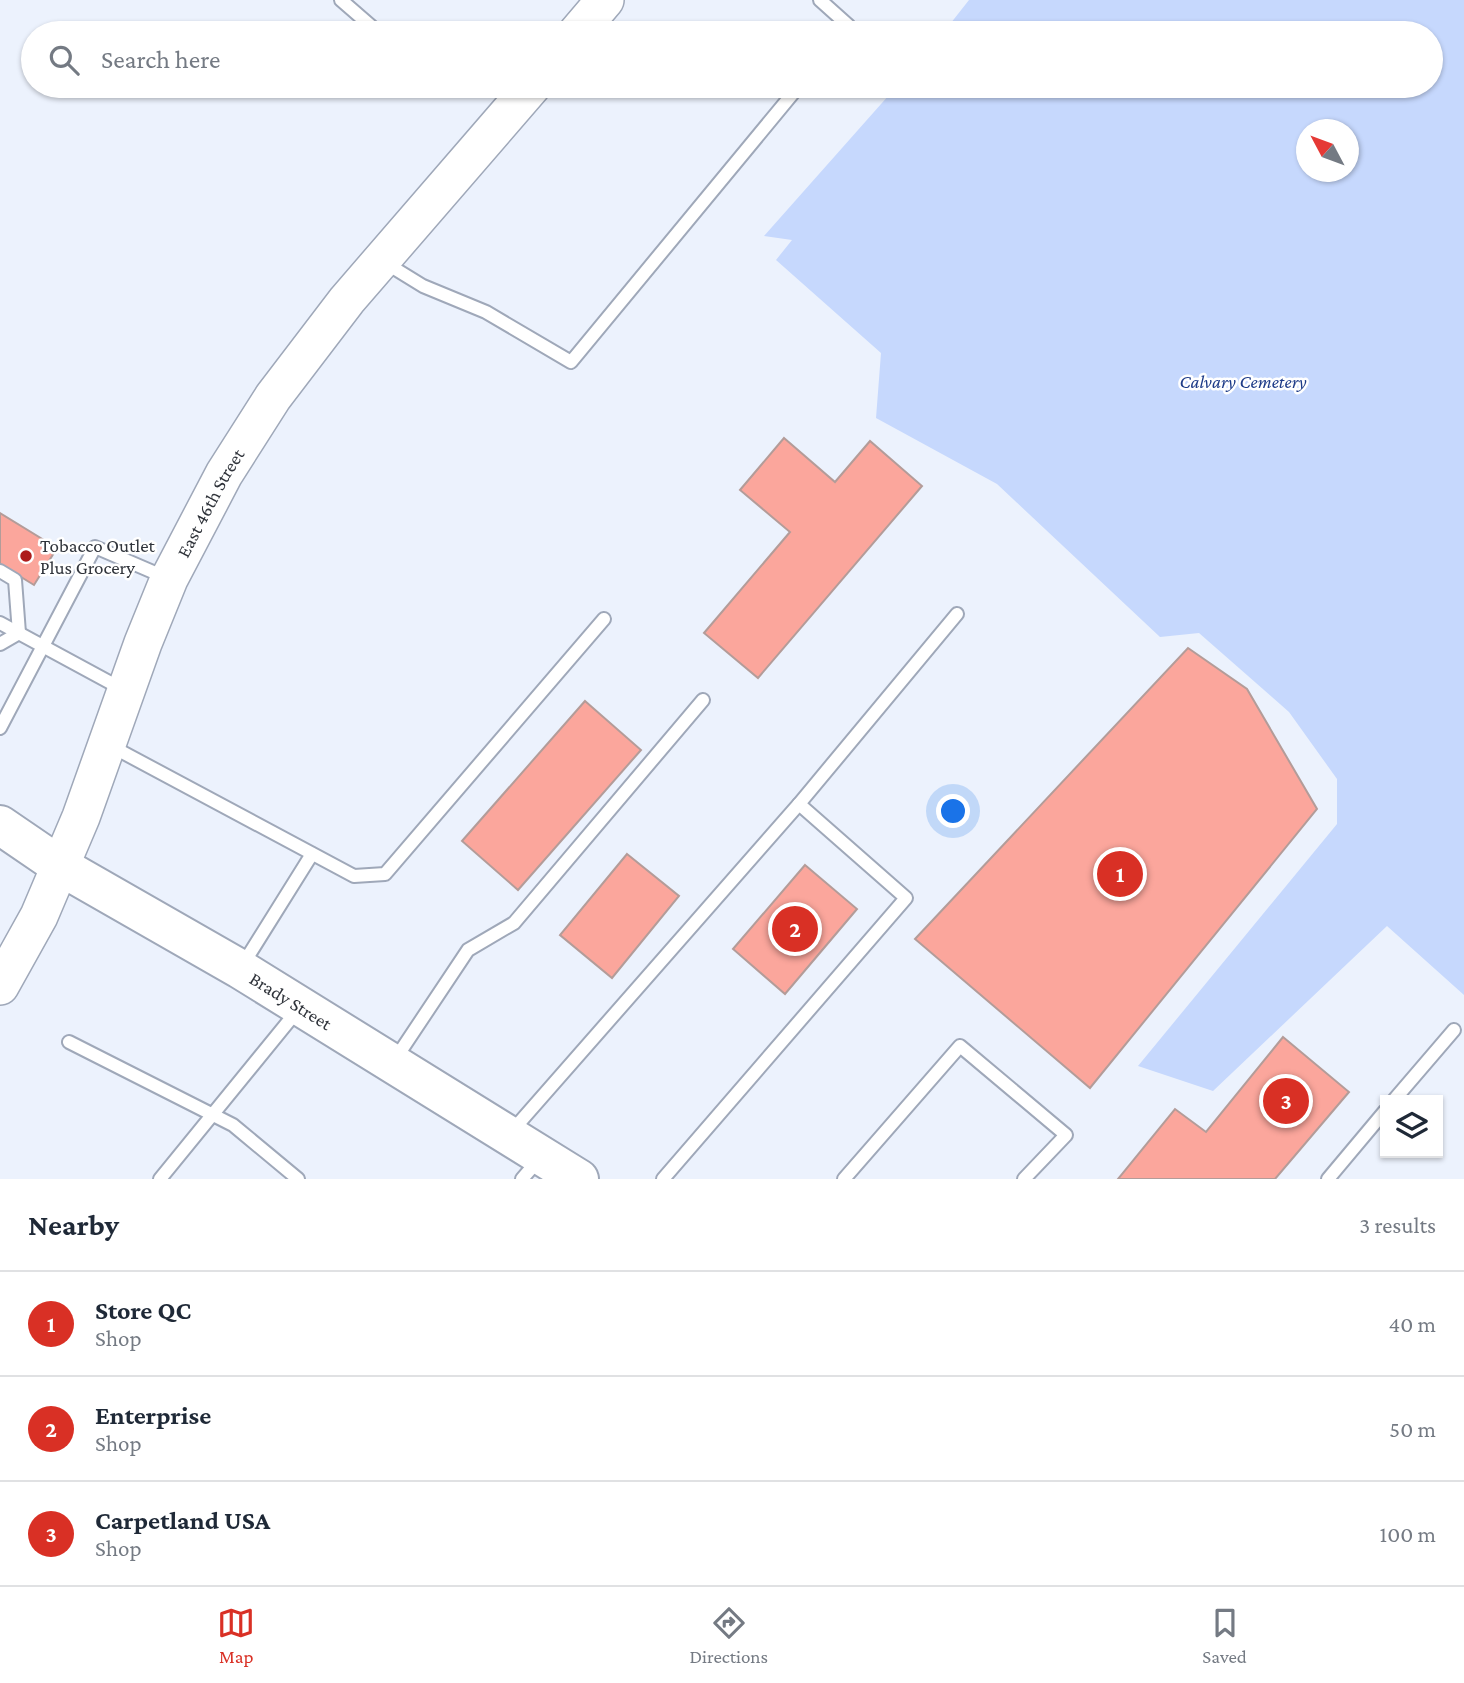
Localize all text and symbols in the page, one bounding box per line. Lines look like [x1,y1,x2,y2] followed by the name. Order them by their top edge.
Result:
[21,21,1443,98] search box
[45,41,83,79] icon: search
[101,45,220,74] text: Search here
[1296,119,1359,182] north arrow
[1179,371,1307,392] park label: Calvary Cemetery
[172,444,249,561] street label: East 46th Street
[40,535,156,578] place label: Tobacco Outlet Plus Grocery
[18,548,34,564] marker: Tobacco Outlet Plus Grocery
[936,794,970,828] your location
[1097,848,1143,900] pin: 1
[772,903,818,955] pin: 2
[246,968,336,1035] street label: Brady Street
[1263,1075,1309,1127] pin: 3
[1380,1095,1443,1158] map controls
[1380,1095,1443,1158] button: layers
[28,1208,119,1241] text: Nearby
[1359,1212,1436,1238] text: 3 results
[95,1296,191,1325] text: Store QC
[47,1311,55,1337] text: 1
[1388,1311,1436,1337] text: 40 m
[95,1325,142,1351] text: Shop
[95,1401,211,1430] text: Enterprise
[45,1416,57,1442] text: 2
[1389,1416,1436,1442] text: 50 m
[95,1430,142,1456] text: Shop
[95,1506,270,1535] text: Carpetland USA
[45,1521,57,1547] text: 3
[1380,1521,1436,1547] text: 100 m
[95,1535,142,1561] text: Shop
[217,1604,255,1667] tab: Map
[689,1604,768,1667] tab: Directions
[1202,1604,1247,1667] tab: Saved

